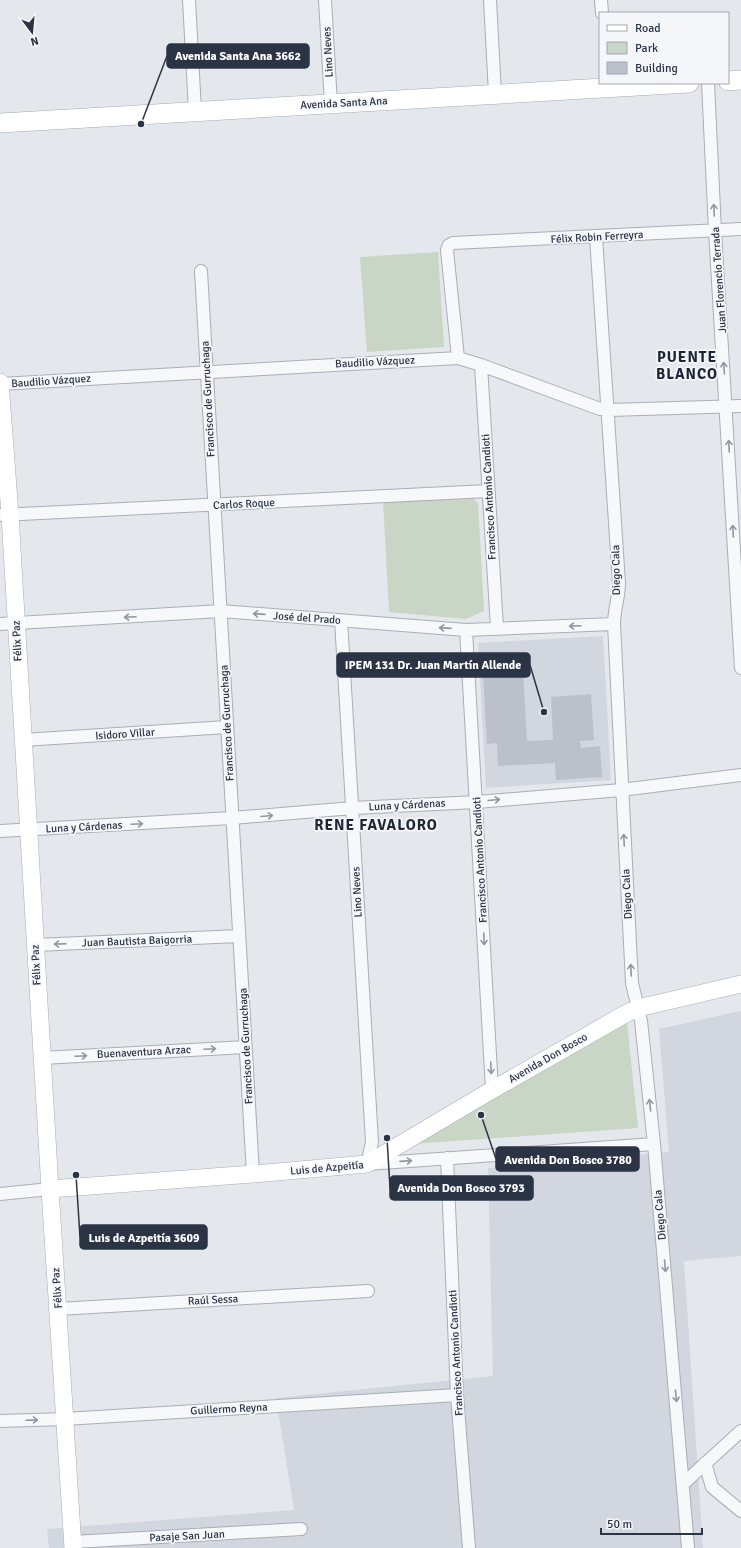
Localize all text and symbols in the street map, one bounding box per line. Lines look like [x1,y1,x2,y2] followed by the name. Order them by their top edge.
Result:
[12,12,52,52] north arrow
[599,12,729,84] legend
[635,21,661,36] text: Road
[320,26,336,78] street label: Lino Neves
[29,34,40,48] text: N
[635,41,658,56] text: Park
[167,44,309,68] callout: Avenida Santa Ana 3662
[175,49,301,64] text: Avenida Santa Ana 3662
[635,61,678,76] text: Building
[300,94,388,112] street label: Avenida Santa Ana
[711,204,718,217] one-way arrow
[709,226,729,333] street label: Juan Florencio Terrada
[550,228,644,246] street label: Félix Robin Ferreyra
[198,340,218,457] street label: Francisco de Gurruchaga
[656,348,718,383] district label: PUENTE BLANCO
[335,353,415,371] street label: Baudilio Vázquez
[721,362,728,375] one-way arrow
[11,372,91,390] street label: Baudilio Vázquez
[479,434,499,560] street label: Francisco Antonio Candioti
[725,440,732,453] one-way arrow
[213,496,275,512] street label: Carlos Roque
[730,525,737,538] one-way arrow
[609,544,623,595] street label: Diego Cala
[273,609,341,627] street label: José del Prado
[253,611,266,618] one-way arrow
[124,613,137,620] one-way arrow
[9,620,25,662] street label: Félix Paz
[569,622,582,629] one-way arrow
[439,625,452,632] one-way arrow
[337,653,530,677] callout: IPEM 131 Dr. Juan Martín Allende
[345,658,521,673] text: IPEM 131 Dr. Juan Martín Allende
[217,664,237,781] street label: Francisco de Gurruchaga
[95,725,155,743] street label: Isidoro Villar
[368,796,446,814] street label: Luna y Cárdenas
[470,797,490,923] street label: Francisco Antonio Candioti
[487,797,500,804] one-way arrow
[260,812,273,819] one-way arrow
[314,816,438,834] district label: RENE FAVALORO
[45,818,123,836] street label: Luna y Cárdenas
[130,820,143,827] one-way arrow
[620,834,627,847] one-way arrow
[349,866,365,918] street label: Lino Neves
[619,868,635,920] street label: Diego Cala
[480,932,488,945] one-way arrow
[82,933,193,949] street label: Juan Bautista Baigorria
[54,940,67,948] one-way arrow
[28,944,44,986] street label: Félix Paz
[627,964,635,977] one-way arrow
[236,987,256,1104] street label: Francisco de Gurruchaga
[506,1030,590,1086] street label: Avenida Don Bosco
[97,1043,191,1061] street label: Buenaventura Arzac
[203,1045,216,1052] one-way arrow
[74,1052,87,1059] one-way arrow
[487,1061,495,1074] one-way arrow
[646,1099,654,1112] one-way arrow
[496,1147,639,1171] callout: Avenida Don Bosco 3780
[504,1153,632,1168] text: Avenida Don Bosco 3780
[290,1158,365,1178] street label: Luis de Azpeitía
[399,1158,412,1165] one-way arrow
[390,1176,533,1200] callout: Avenida Don Bosco 3793
[397,1181,525,1196] text: Avenida Don Bosco 3793
[651,1189,669,1241] street label: Diego Cala
[80,1225,207,1249] callout: Luis de Azpeitía 3609
[88,1231,200,1246] text: Luis de Azpeitía 3609
[661,1259,669,1272] one-way arrow
[49,1267,65,1309] street label: Félix Paz
[446,1290,466,1416] street label: Francisco Antonio Candioti
[187,1292,239,1308] street label: Raúl Sessa
[673,1389,680,1402] one-way arrow
[190,1400,268,1418] street label: Guillermo Reyna
[25,1416,38,1423] one-way arrow
[601,1510,702,1536] scale bar
[607,1517,632,1532] text: 50 m
[149,1528,225,1544] street label: Pasaje San Juan

